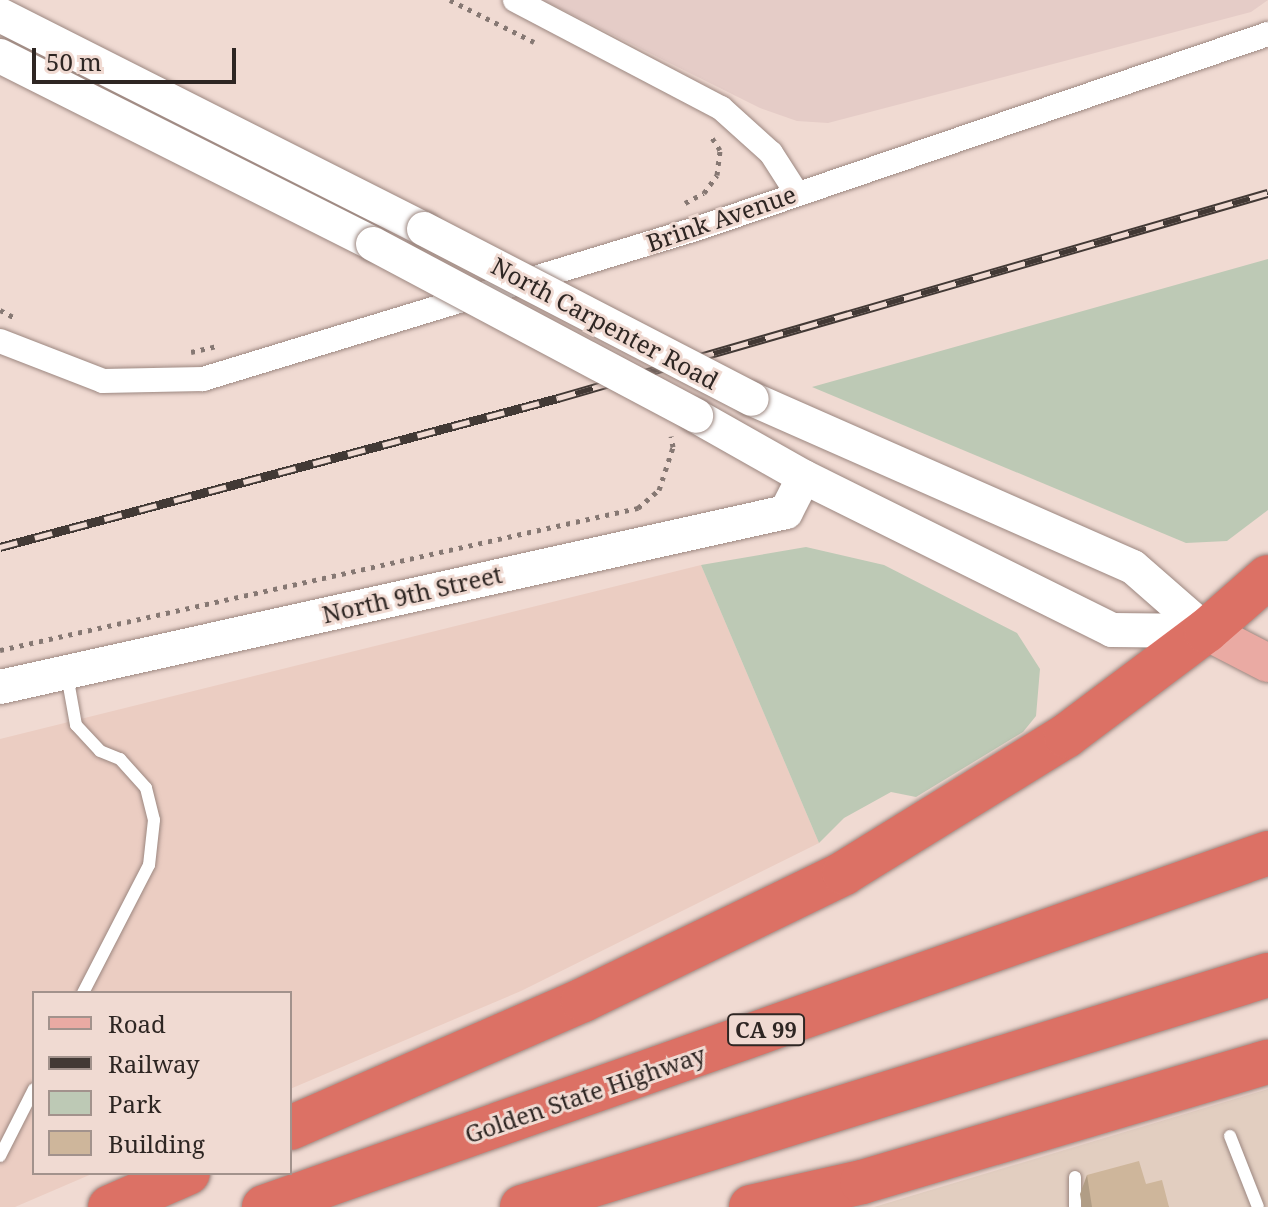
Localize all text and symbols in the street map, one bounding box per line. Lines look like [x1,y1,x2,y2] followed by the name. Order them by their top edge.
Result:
[36,32,240,82] scale bar
[46,45,102,78] text: 50 m
[642,179,800,257] street label: Brink Avenue
[487,251,723,395] street label: North Carpenter Road
[319,559,505,629] street label: North 9th Street
[32,991,292,1175] legend
[108,1007,166,1040] text: Road
[726,1012,806,1048] road number: CA 99
[461,1039,709,1149] street label: Golden State Highway
[108,1047,200,1080] text: Railway
[108,1087,161,1120] text: Park
[108,1127,205,1160] text: Building

